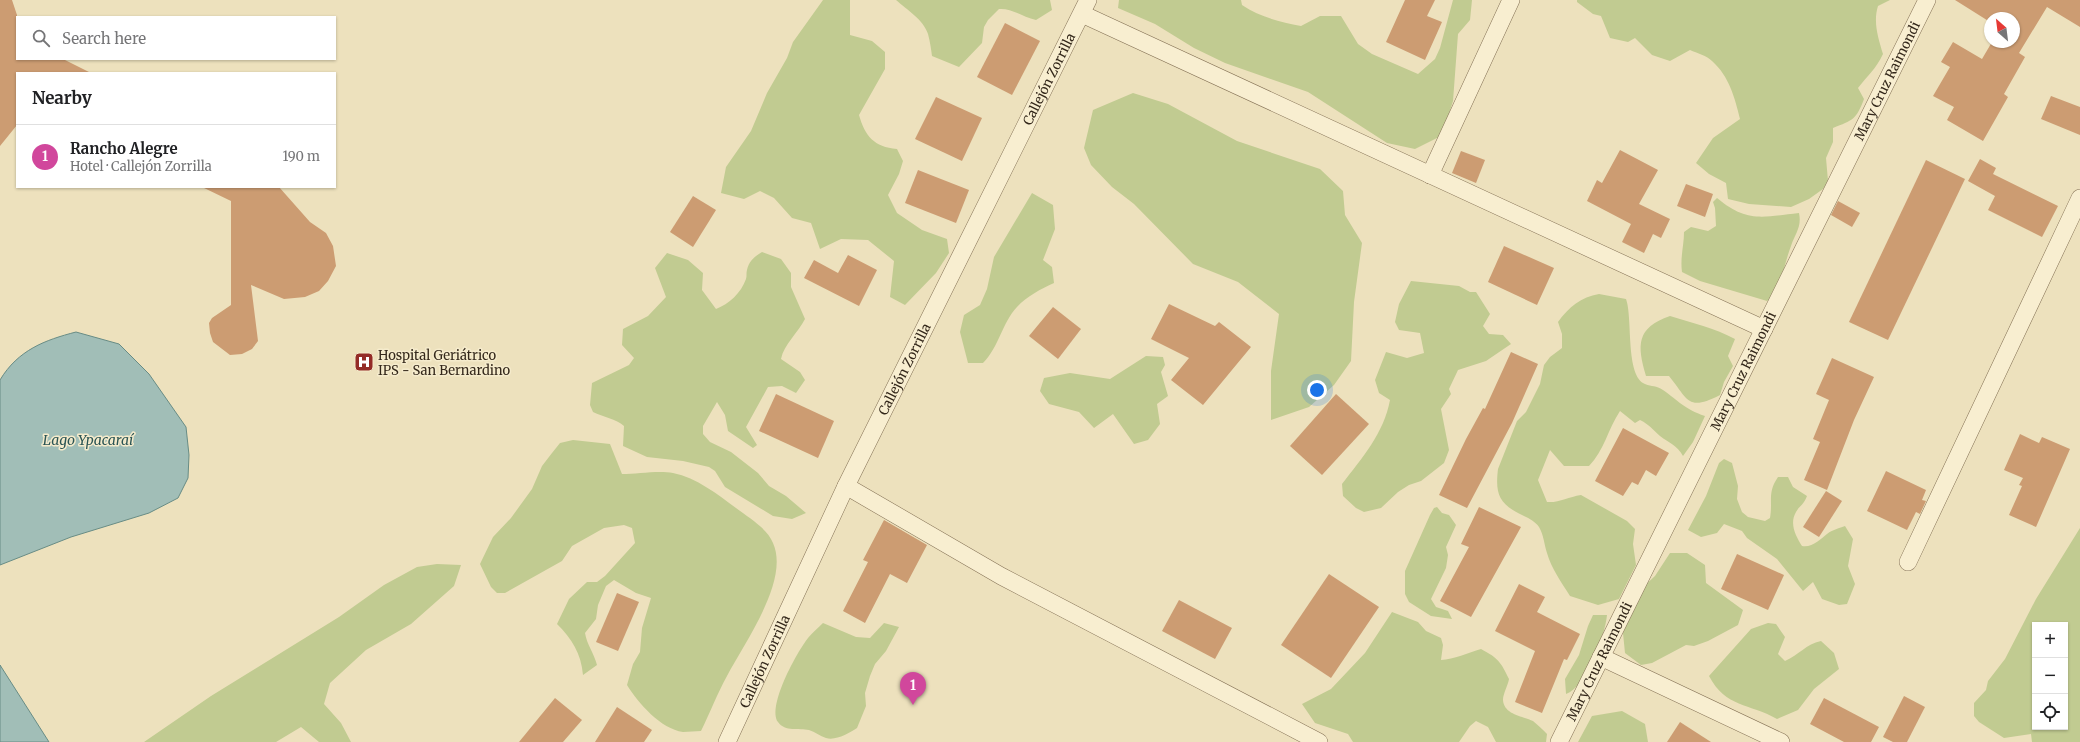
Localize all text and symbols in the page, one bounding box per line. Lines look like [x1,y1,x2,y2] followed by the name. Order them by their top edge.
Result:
[1984,12,2020,48] north arrow
[16,16,336,60] search box
[1850,19,1924,143] street label: Mary Cruz Raimondi
[30,27,52,49] icon: search
[62,29,146,48] text: Search here
[1019,30,1079,128] street label: Callejón Zorrilla
[32,87,92,109] text: Nearby
[70,139,178,158] text: Rancho Alegre
[42,148,48,165] text: 1
[283,148,320,165] text: 190 m
[70,158,212,175] text: Hotel · Callejón Zorrilla
[1706,309,1780,433] street label: Mary Cruz Raimondi
[874,320,934,418] street label: Callejón Zorrilla
[378,347,511,379] place label: Hospital Geriátrico IPS - San Bernardino
[353,351,375,373] hospital icon: Hospital Geriátrico IPS - San Bernardino
[1307,380,1327,400] your location
[43,431,135,449] water label: Lago Ypacaraí
[1562,599,1636,724] street label: Mary Cruz Raimondi
[736,612,793,711] street label: Callejón Zorrilla
[2032,622,2068,730] map controls
[2032,622,2068,658] button: +
[2032,658,2068,694] button: −
[900,672,926,705] pin: 1
[2032,694,2068,730] button: locate

